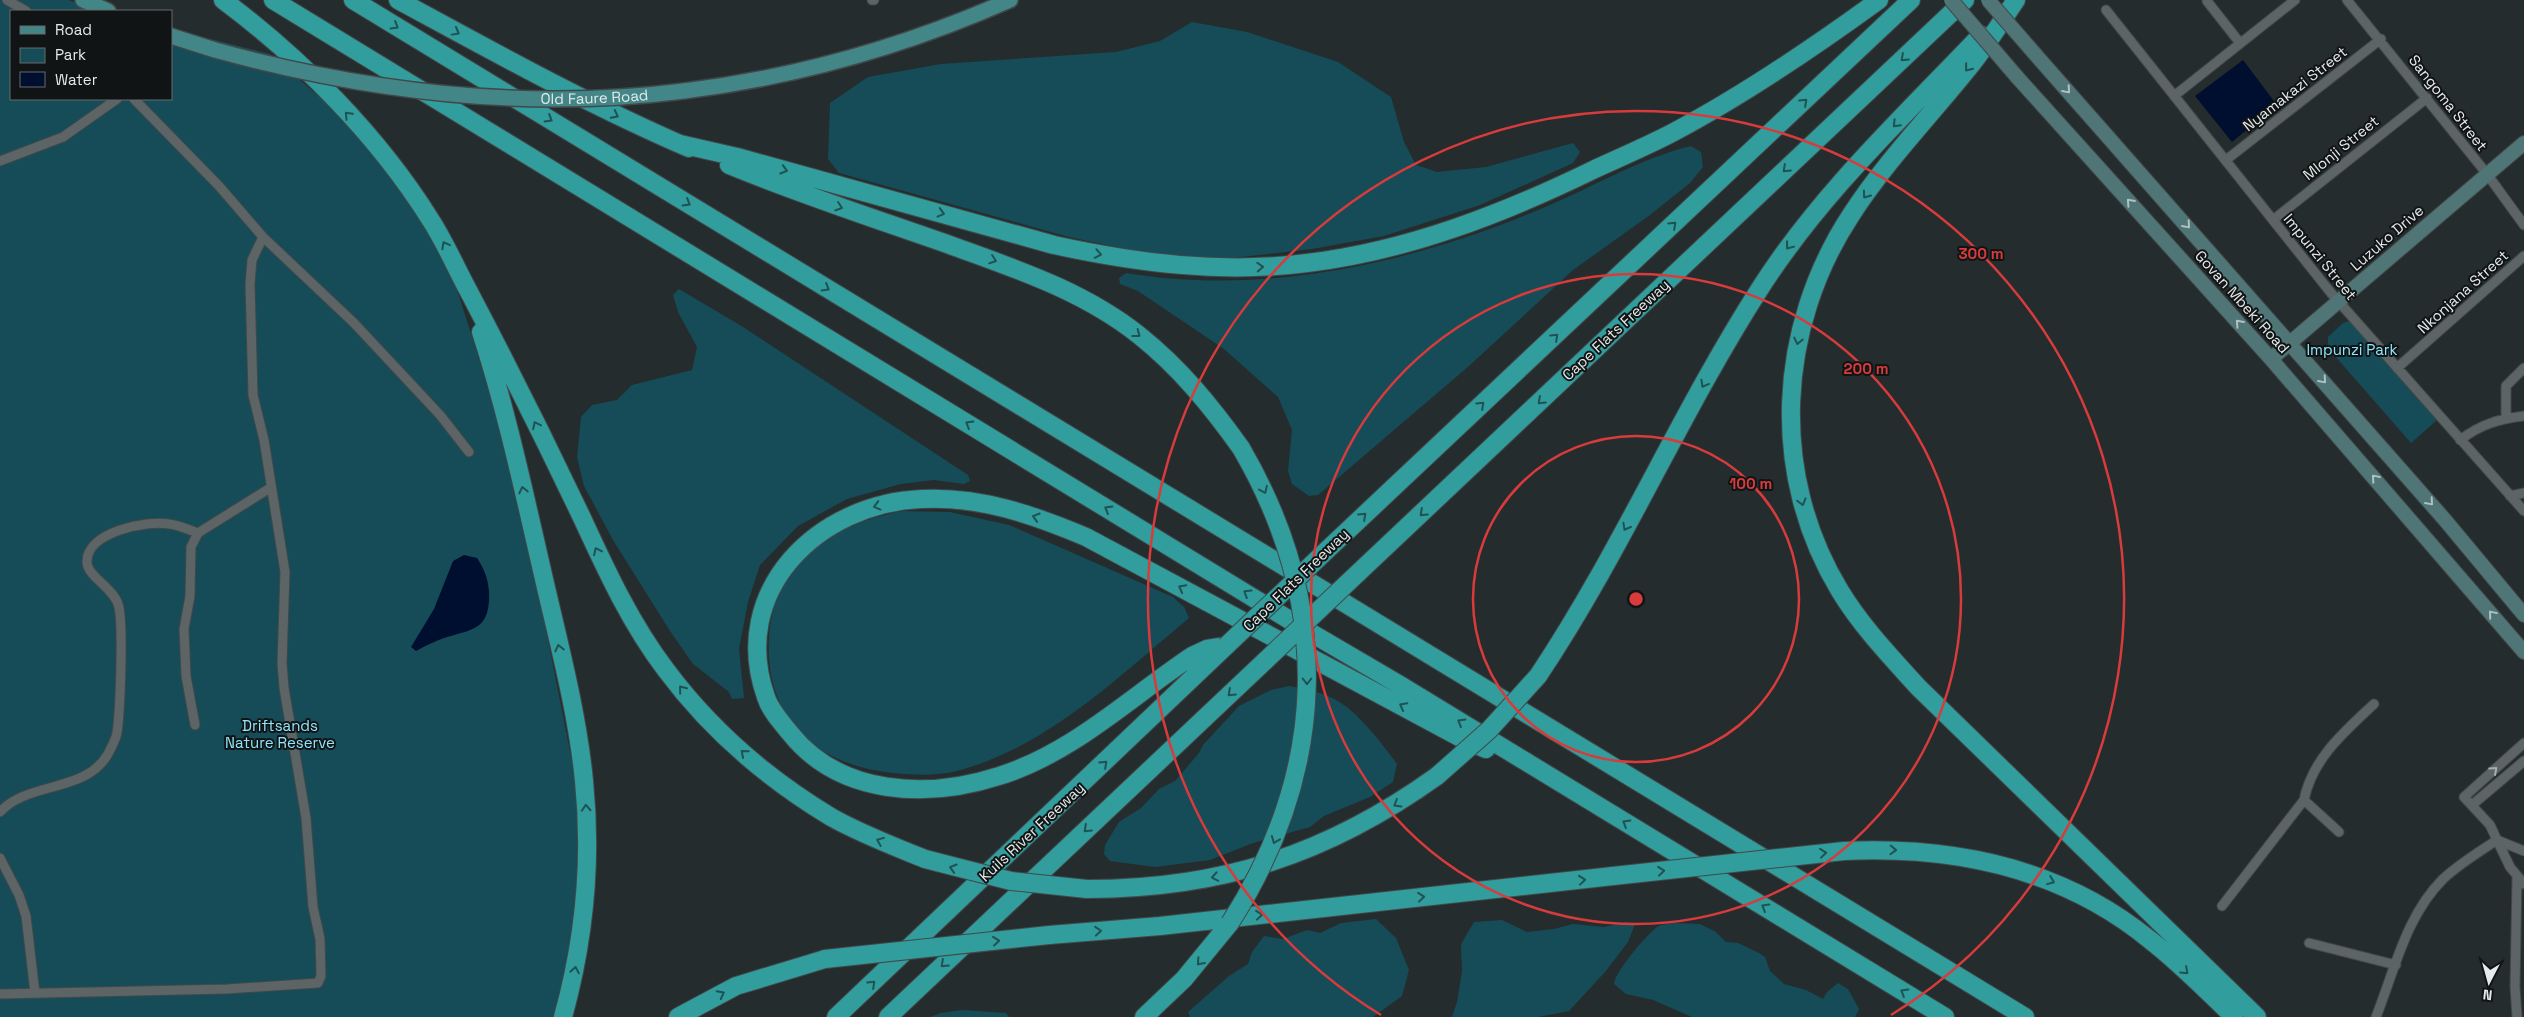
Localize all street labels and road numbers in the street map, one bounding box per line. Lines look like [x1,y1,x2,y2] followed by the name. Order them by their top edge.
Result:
[2239,42,2351,135] street label: Nyamakazi Street
[2405,51,2492,155] street label: Sangoma Street
[540,85,649,108] street label: Old Faure Road
[2299,111,2383,184] street label: Mlonji Street
[2346,201,2427,275] street label: Luzuko Drive
[2280,210,2361,304] street label: Impunzi Street
[2191,246,2294,357] street label: Govan Mbeki Road
[2413,246,2512,337] street label: Nkonjana Street
[1558,275,1673,384] street label: Cape Flats Freeway
[1239,524,1353,635] street label: Cape Flats Freeway
[975,778,1088,885] street label: Kuils River Freeway

